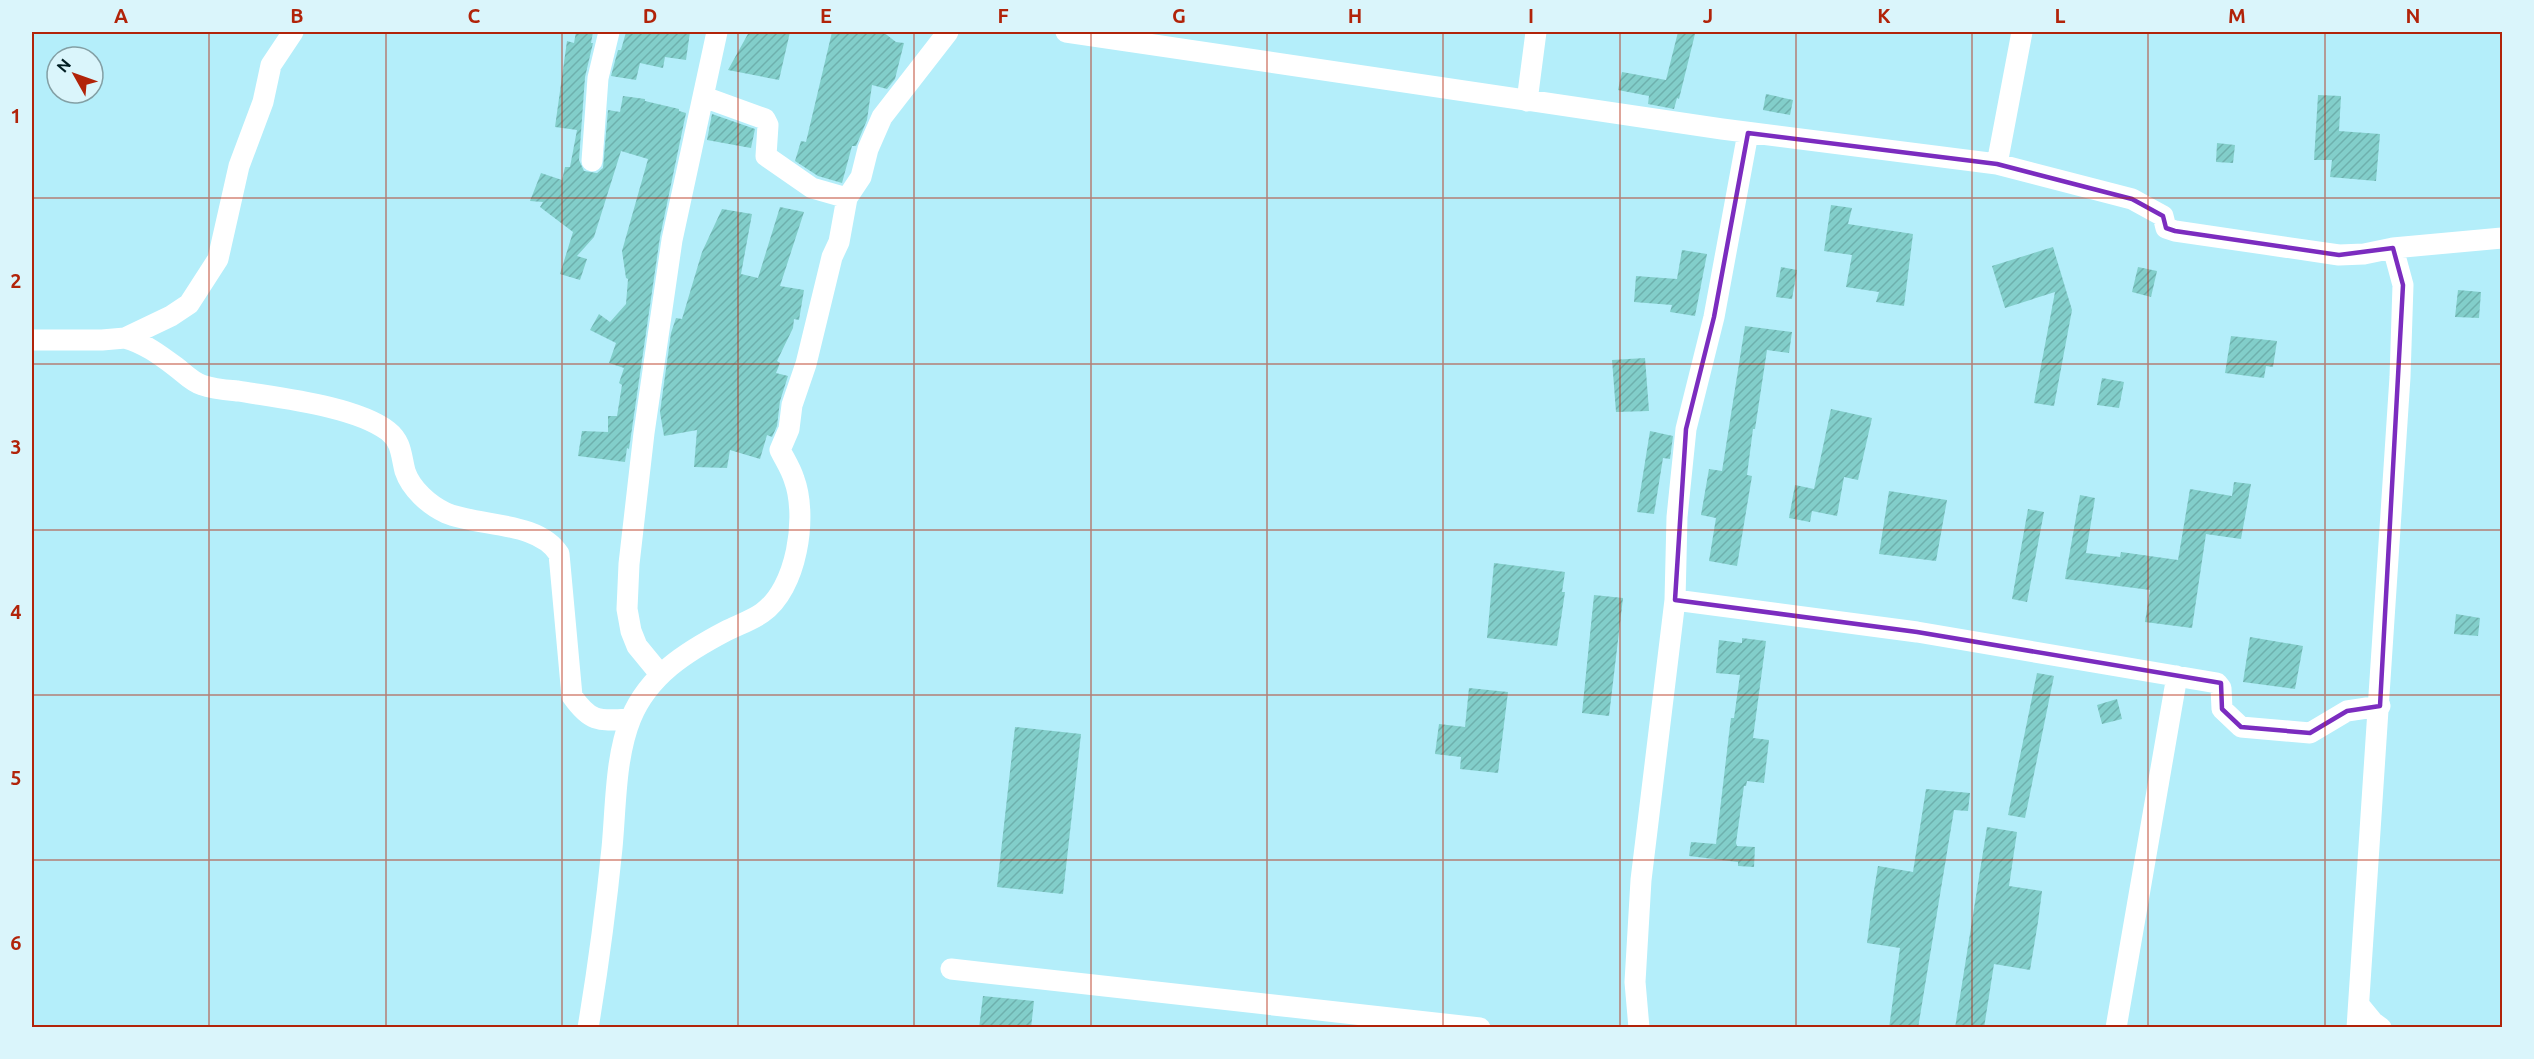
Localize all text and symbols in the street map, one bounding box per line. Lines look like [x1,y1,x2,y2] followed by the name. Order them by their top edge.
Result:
[114,4,128,27] text: A
[290,4,304,27] text: B
[468,4,481,27] text: C
[643,4,657,27] text: D
[820,4,832,27] text: E
[997,4,1009,27] text: F
[1172,4,1186,27] text: G
[1348,4,1362,27] text: H
[1528,4,1534,27] text: I
[1703,4,1713,27] text: J
[1877,4,1891,27] text: K
[2055,4,2066,27] text: L
[2228,4,2246,27] text: M
[2406,4,2420,27] text: N
[45,45,105,105] north arrow
[53,55,74,76] text: N
[10,104,22,127] text: 1
[10,269,22,292] text: 2
[10,435,22,458] text: 3
[10,600,22,623] text: 4
[10,766,22,789] text: 5
[10,931,22,954] text: 6

